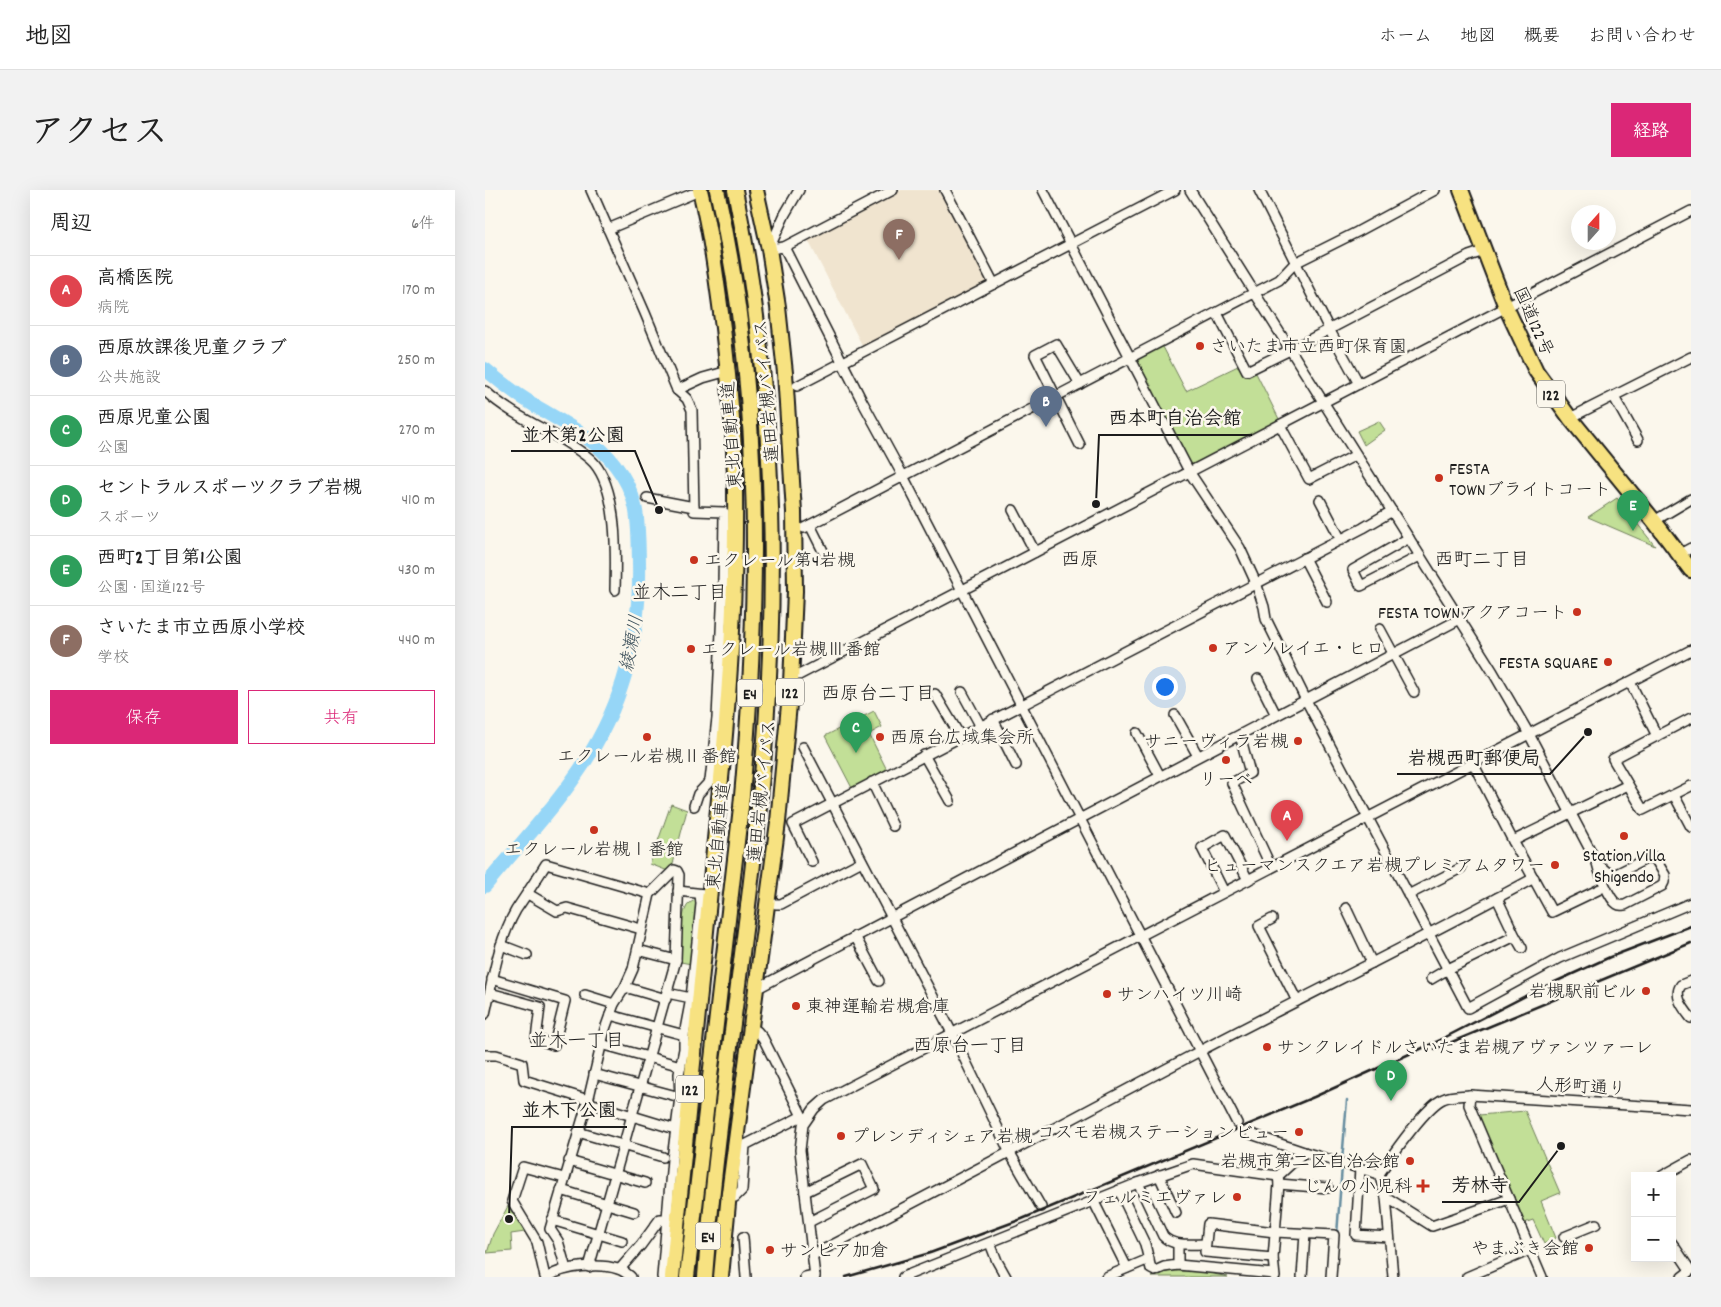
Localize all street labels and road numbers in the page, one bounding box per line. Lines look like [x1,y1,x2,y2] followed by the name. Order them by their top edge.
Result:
[1505,283,1558,361] street label: 国道122号
[750,318,787,463] street label: 蓮田岩槻バイパス
[717,380,750,490] street label: 東北自動車道
[1537,380,1565,408] road number: 122
[776,678,804,706] road number: 122
[737,679,763,706] road number: E4
[744,719,783,864] street label: 蓮田岩槻バイパス
[702,781,739,891] street label: 東北自動車道
[1535,1074,1626,1103] street label: 人形町通り
[676,1076,704,1102] road number: 122
[695,1222,721,1250] road number: E4

